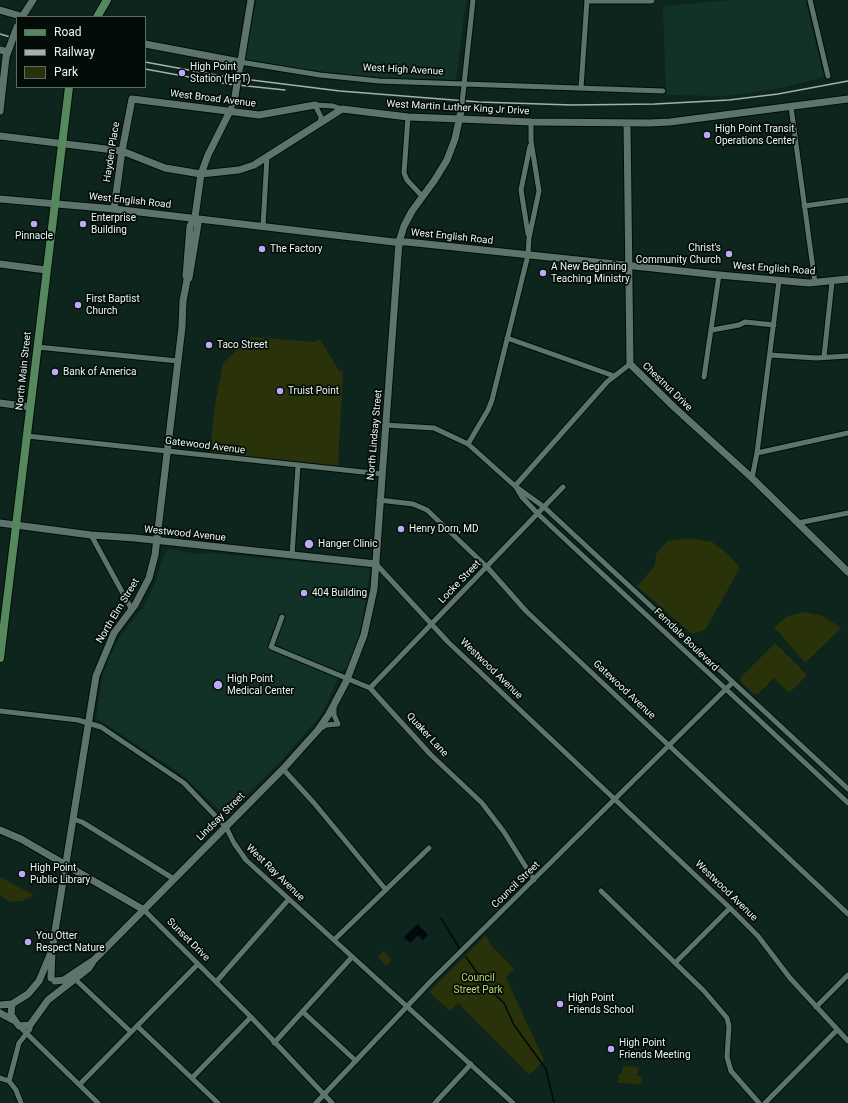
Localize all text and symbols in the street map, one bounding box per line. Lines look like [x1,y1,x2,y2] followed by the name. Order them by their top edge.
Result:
[16,16,146,88] legend
[54,25,82,39] text: Road
[54,45,95,59] text: Railway
[190,61,250,84] place label: High Point Station (HPT)
[362,62,444,78] street label: West High Avenue
[54,65,78,79] text: Park
[177,68,187,78] marker: High Point Station (HPT)
[169,88,257,110] street label: West Broad Avenue
[386,98,530,118] street label: West Martin Luther King Jr Drive
[101,121,123,183] street label: Hayden Place
[715,123,795,146] place label: High Point Transit Operations Center
[702,130,712,140] marker: High Point Transit Operations Center
[88,191,172,211] street label: West English Road
[91,212,136,236] place label: Enterprise Building
[29,219,39,229] marker: Pinnacle
[78,219,88,229] marker: Enterprise Building
[410,227,494,247] street label: West English Road
[15,230,53,242] place label: Pinnacle
[636,242,721,266] place label: Christ's Community Church
[270,243,322,255] place label: The Factory
[257,244,267,254] marker: The Factory
[724,249,734,259] marker: Christ's Community Church
[732,260,816,278] street label: West English Road
[551,261,630,284] place label: A New Beginning Teaching Ministry
[538,268,548,278] marker: A New Beginning Teaching Ministry
[86,293,140,316] place label: First Baptist Church
[73,300,83,310] marker: First Baptist Church
[14,331,34,411] street label: North Main Street
[217,339,268,351] place label: Taco Street
[204,340,214,350] marker: Taco Street
[639,360,695,414] street label: Chestnut Drive
[63,366,136,378] place label: Bank of America
[50,367,60,377] marker: Bank of America
[288,385,339,397] place label: Truist Point
[275,386,285,396] marker: Truist Point
[365,389,385,481] street label: North Lindsay Street
[164,435,246,457] street label: Gatewood Avenue
[409,523,479,535] place label: Henry Dorn, MD
[143,524,227,544] street label: Westwood Avenue
[396,524,406,534] marker: Henry Dorn, MD
[303,538,315,550] marker: Hanger Clinic
[318,538,377,550] place label: Hanger Clinic
[436,558,484,606] street label: Locke Street
[94,576,142,646] street label: North Elm Street
[312,587,367,599] place label: 404 Building
[299,588,309,598] marker: 404 Building
[651,606,721,674] street label: Ferndale Boulevard
[457,636,525,702] street label: Westwood Avenue
[590,658,658,722] street label: Gatewood Avenue
[227,673,294,696] place label: High Point Medical Center
[212,679,224,691] marker: High Point Medical Center
[404,711,450,759] street label: Quaker Lane
[194,790,248,844] street label: Lindsay Street
[243,842,307,904] street label: West Ray Avenue
[692,858,760,924] street label: Westwood Avenue
[489,859,543,911] street label: Council Street
[30,862,90,886] place label: High Point Public Library
[17,869,27,879] marker: High Point Public Library
[164,916,212,964] street label: Sunset Drive
[36,930,104,954] place label: You Otter Respect Nature
[23,937,33,947] marker: You Otter Respect Nature
[453,972,503,996] park label: Council Street Park
[568,992,634,1016] place label: High Point Friends School
[555,999,565,1009] marker: High Point Friends School
[619,1037,691,1060] place label: High Point Friends Meeting
[606,1044,616,1054] marker: High Point Friends Meeting

